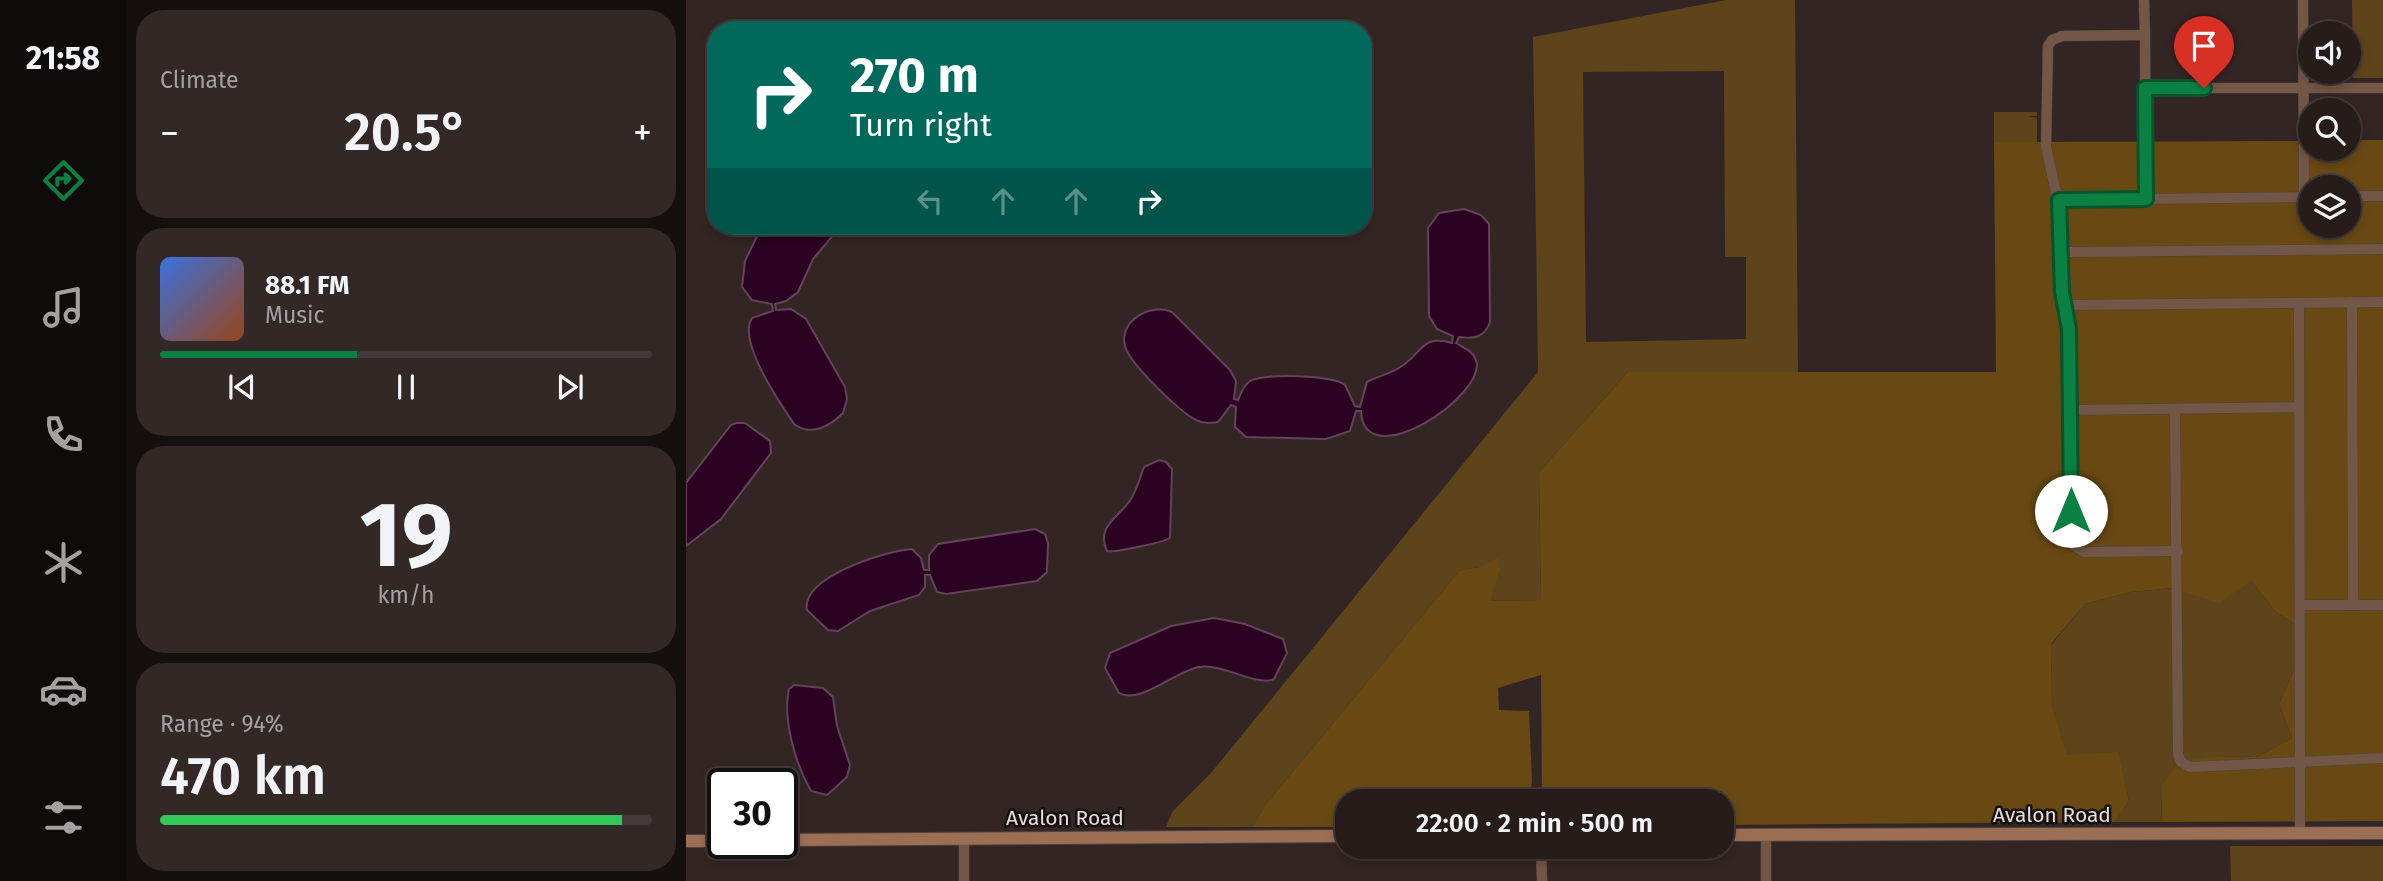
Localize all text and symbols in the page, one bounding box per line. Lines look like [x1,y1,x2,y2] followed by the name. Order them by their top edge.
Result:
[2174,16,2234,88] pin
[2298,21,2361,238] map controls
[2298,21,2361,84] button: sound
[2185,27,2223,65] icon: arrive
[26,39,100,77] text: 21:58
[850,46,979,105] text: 270 m
[735,49,826,140] icon: right
[160,66,239,94] text: Climate
[2298,98,2361,161] button: search
[344,101,468,164] text: 20.5°
[850,106,992,144] text: Turn right
[160,110,179,156] text: −
[633,110,652,156] text: +
[39,156,88,205] icon: directions
[2298,175,2361,238] button: layers
[911,182,949,220] icon: left
[984,182,1022,220] icon: ahead
[1057,182,1095,220] icon: ahead
[1130,182,1168,220] icon: right
[265,270,350,301] text: 88.1 FM
[39,283,88,332] icon: music
[265,301,325,329] text: Music
[223,368,261,406] icon: previous
[387,368,425,406] icon: pause
[551,368,589,406] icon: next
[39,410,88,459] icon: phone
[2034,474,2108,548] position arrow
[359,481,453,590] text: 19
[39,538,88,587] icon: climate
[378,581,434,609] text: km/h
[39,665,88,714] icon: car
[160,710,284,738] text: Range · 94%
[160,745,326,808] text: 470 km
[707,768,798,859] speed limit sign: 30
[39,793,88,842] icon: filters
[1993,802,2111,828] street label: Avalon Road
[1006,805,1124,831] street label: Avalon Road
[1416,808,1653,839] text: 22:00 · 2 min · 500 m

